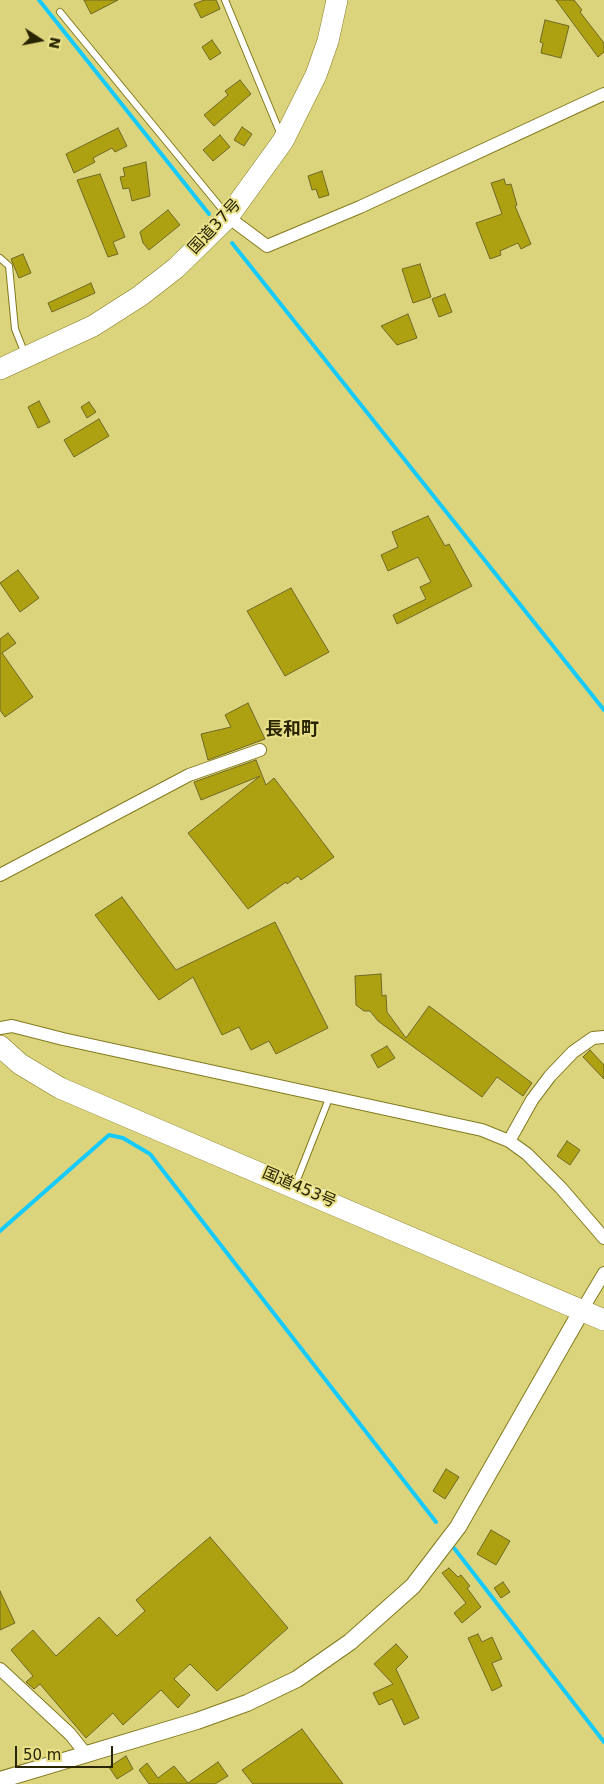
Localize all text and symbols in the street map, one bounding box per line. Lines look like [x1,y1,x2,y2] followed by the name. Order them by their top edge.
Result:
[15,15,65,65] north arrow
[46,36,64,50] text: N
[185,195,245,259] street label: 国道37号
[265,719,319,741] district label: 長和町
[259,1164,339,1212] street label: 国道453号
[18,1736,115,1768] scale bar
[23,1746,61,1764] text: 50 m

